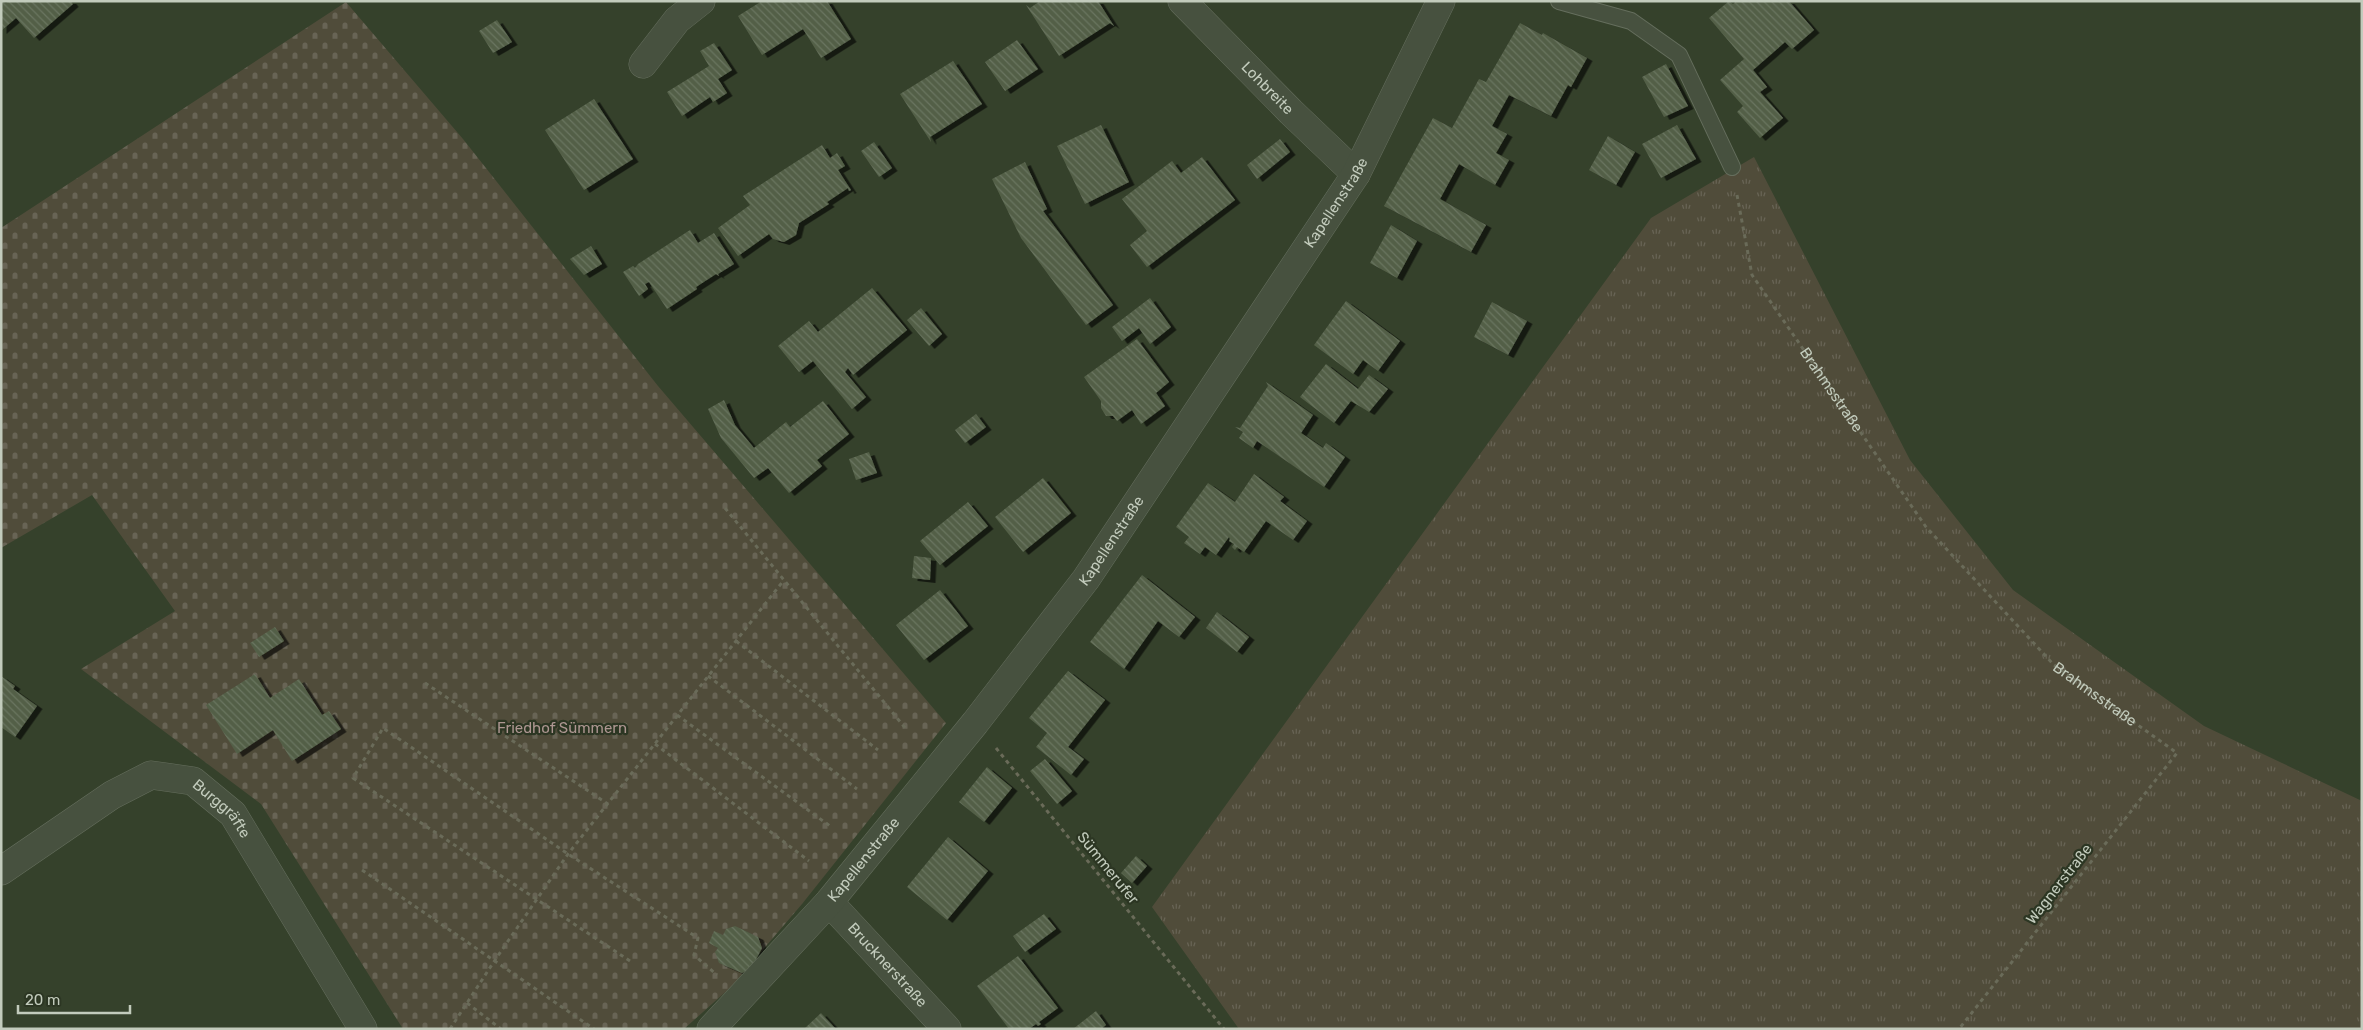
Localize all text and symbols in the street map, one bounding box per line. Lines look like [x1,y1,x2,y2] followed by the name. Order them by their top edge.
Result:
[1238,58,1297,118] street label: Lohbreite
[1300,155,1372,251] street label: Kapellenstraße
[1796,344,1867,436] street label: Brahmsstraße
[1075,493,1148,589] street label: Kapellenstraße
[2049,658,2140,730] street label: Brahmsstraße
[497,719,627,737] park label: Friedhof Sümmern
[189,775,254,841] street label: Burggräfte
[824,814,903,906] street label: Kapellenstraße
[1073,828,1143,908] street label: Sümmerufer
[2022,840,2096,928] street label: Wagnerstraße
[844,919,931,1011] street label: Brucknerstraße
[18,982,130,1014] scale bar
[25,991,60,1009] text: 20 m

